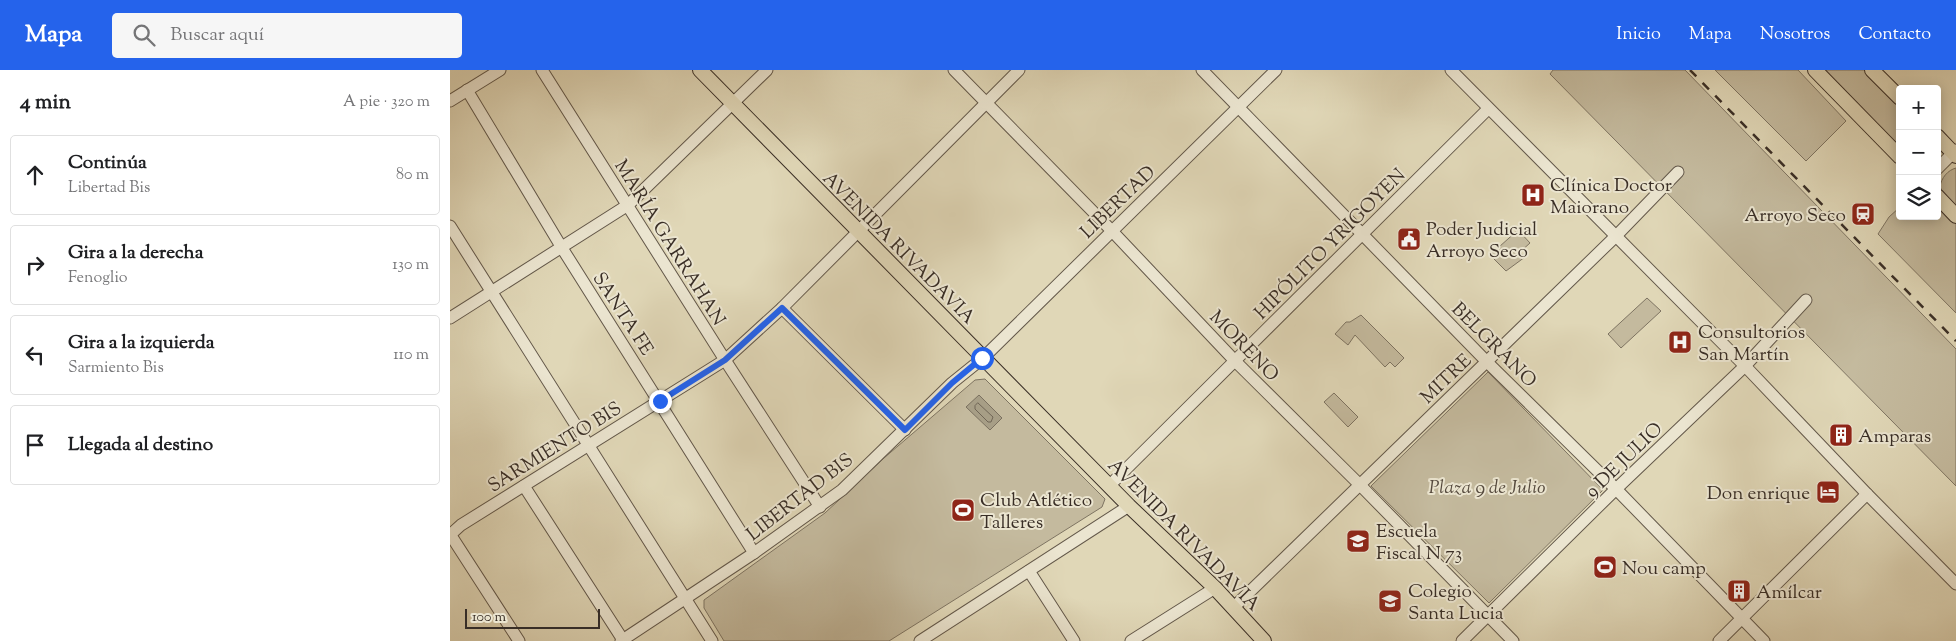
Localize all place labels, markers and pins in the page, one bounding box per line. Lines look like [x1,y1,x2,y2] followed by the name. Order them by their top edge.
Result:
[1550,173,1672,222] place label: Clínica Doctor Maiorano
[1520,182,1546,208] hospital icon: Clínica Doctor Maiorano
[1850,201,1876,227] station icon: Arroyo Seco
[1744,203,1846,230] place label: Arroyo Seco
[1426,217,1537,266] place label: Poder Judicial Arroyo Seco
[1396,226,1422,252] public building icon: Poder Judicial Arroyo Seco
[1698,320,1805,369] place label: Consultorios San Martín
[1667,329,1693,355] hospital icon: Consultorios San Martín
[1828,422,1854,448] building icon: Amparas
[1858,424,1931,451] place label: Amparas
[1815,479,1841,505] hotel icon: Don enrique
[1707,481,1810,508] place label: Don enrique
[980,488,1092,537] place label: Club Atlético Talleres
[950,497,976,523] sports icon: Club Atlético Talleres
[1376,519,1462,568] place label: Escuela Fiscal N 73
[1345,528,1371,554] school or university icon: Escuela Fiscal N 73
[1592,554,1618,580] sports icon: Nou camp
[1622,556,1706,583] place label: Nou camp
[1726,578,1752,604] building icon: Amílcar
[1408,579,1504,628] place label: Colegio Santa Lucia
[1756,580,1822,607] place label: Amílcar
[1377,588,1403,614] school or university icon: Colegio Santa Lucia

